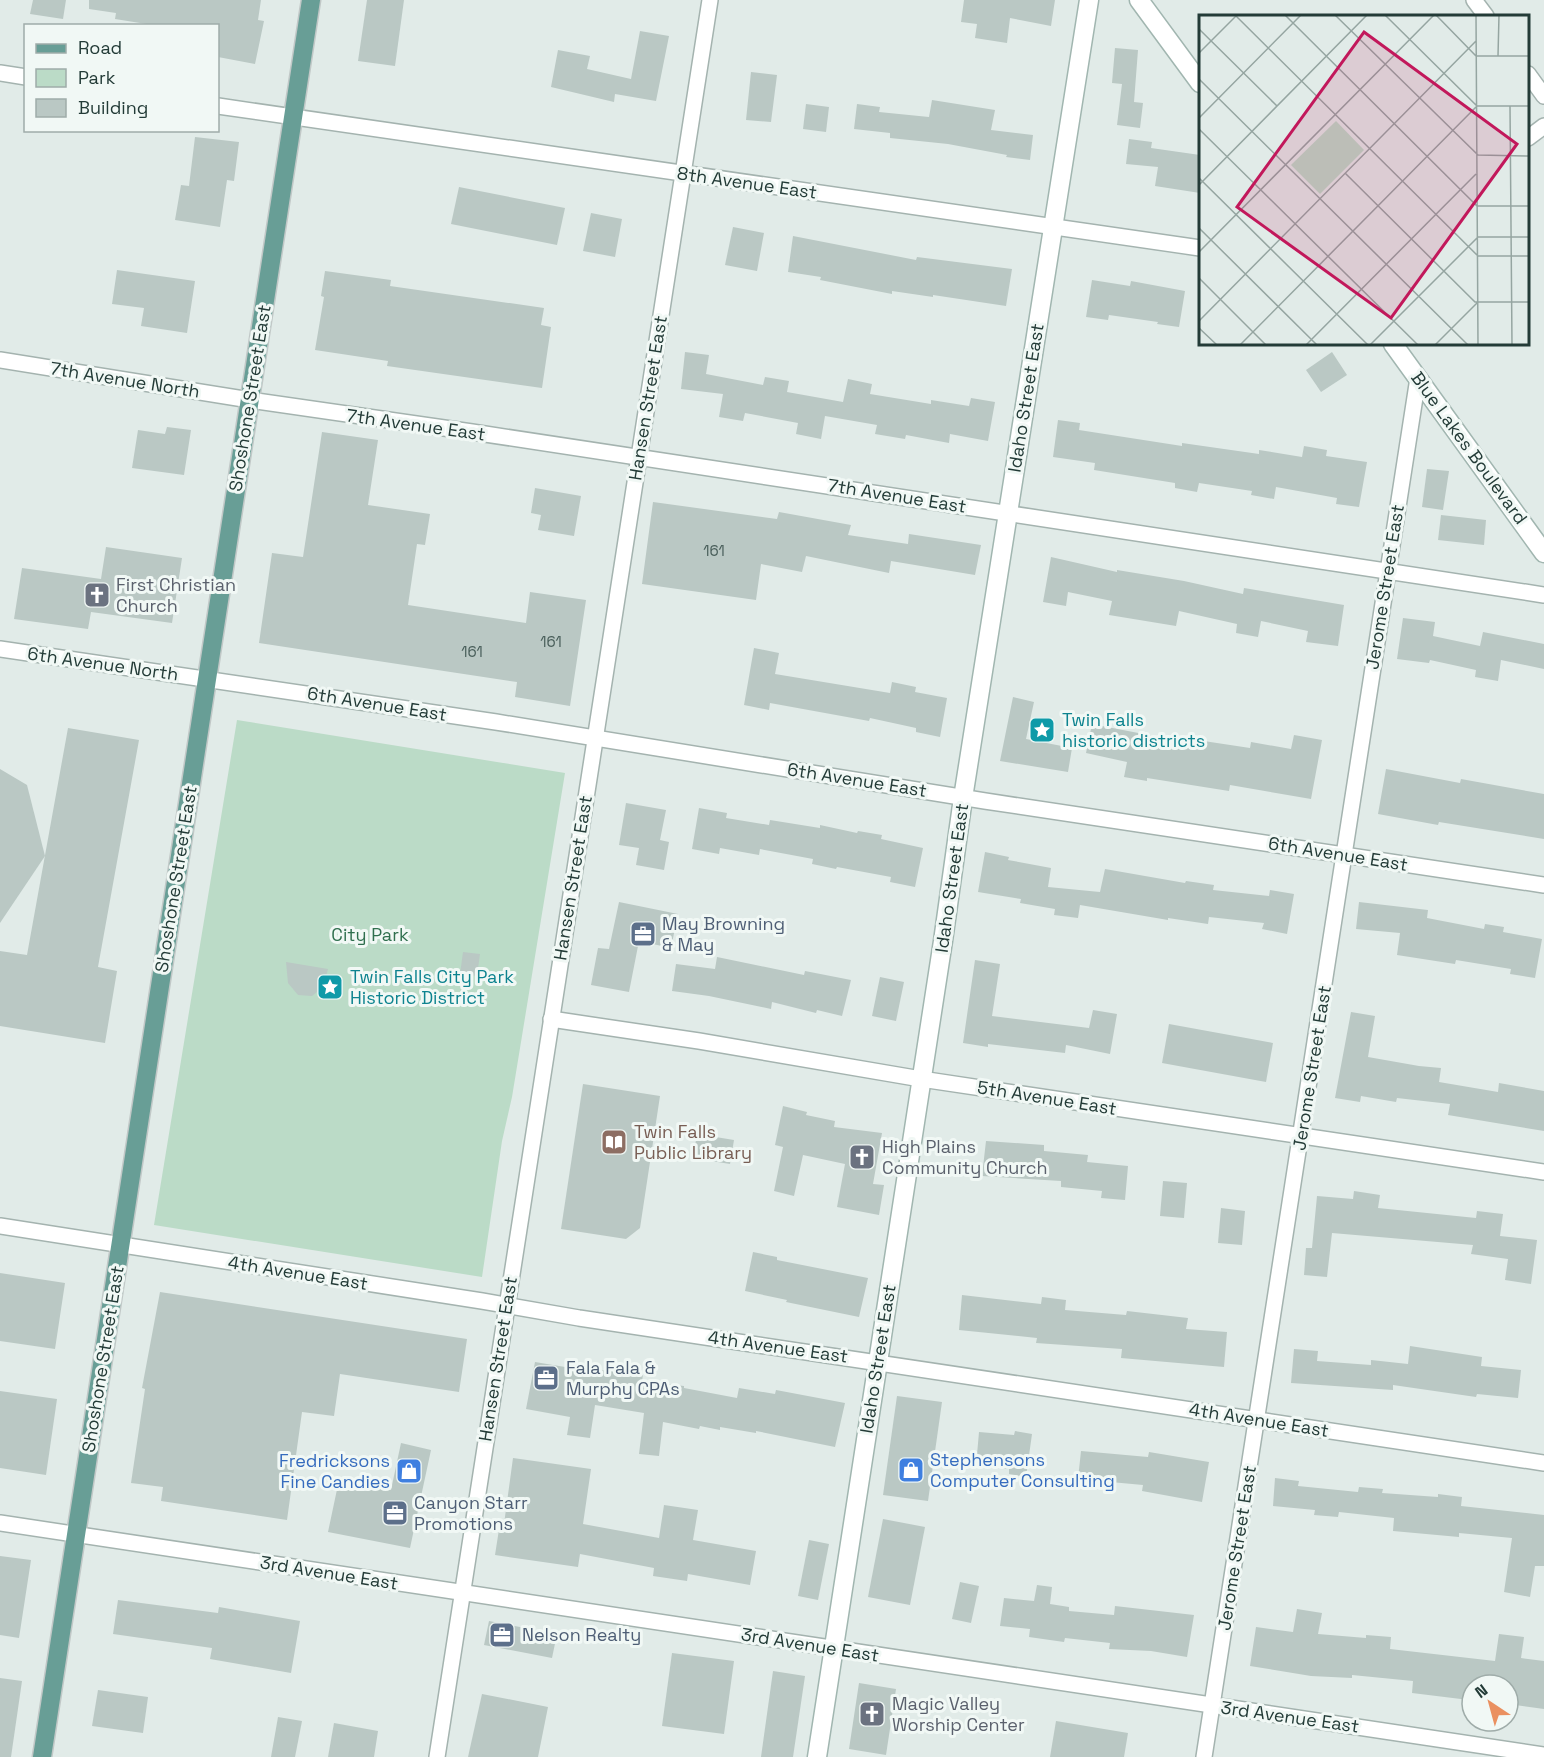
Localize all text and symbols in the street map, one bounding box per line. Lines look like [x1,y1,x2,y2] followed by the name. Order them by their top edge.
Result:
[1199,15,1529,345] inset map
[24,24,219,132] legend
[78,36,122,59] text: Road
[78,66,116,89] text: Park
[78,96,148,119] text: Building
[676,161,819,204] street label: 8th Avenue East
[223,303,276,493] street label: Shoshone Street East
[623,314,672,482] street label: Hansen Street East
[1002,322,1049,474] street label: Idaho Street East
[49,356,202,403] street label: 7th Avenue North
[1406,367,1533,529] street label: Blue Lakes Boulevard
[345,403,487,446] street label: 7th Avenue East
[826,473,968,518] street label: 7th Avenue East
[1360,503,1409,671] street label: Jerome Street East
[703,541,725,560] house number: 161
[116,573,236,617] place label: First Christian Church
[82,580,112,610] church icon: First Christian Church
[540,632,562,651] house number: 161
[26,642,180,685] street label: 6th Avenue North
[461,642,483,661] house number: 161
[306,681,448,726] street label: 6th Avenue East
[1062,708,1205,752] place label: Twin Falls historic districts
[1027,715,1057,745] place icon: Twin Falls historic districts
[786,757,928,802] street label: 6th Avenue East
[149,784,202,974] street label: Shoshone Street East
[548,794,597,962] street label: Hansen Street East
[930,802,973,954] street label: Idaho Street East
[1267,831,1409,876] street label: 6th Avenue East
[662,912,785,956] place label: May Browning & May
[628,919,658,949] office icon: May Browning & May
[331,923,409,946] park label: City Park
[350,965,514,1009] place label: Twin Falls City Park Historic District
[315,972,345,1002] place icon: Twin Falls City Park Historic District
[1287,984,1336,1152] street label: Jerome Street East
[976,1075,1118,1120] street label: 5th Avenue East
[634,1120,752,1164] place label: Twin Falls Public Library
[599,1127,629,1157] library icon: Twin Falls Public Library
[882,1135,1048,1179] place label: High Plains Community Church
[847,1142,877,1172] church icon: High Plains Community Church
[227,1250,370,1295] street label: 4th Avenue East
[76,1264,129,1454] street label: Shoshone Street East
[473,1275,522,1443] street label: Hansen Street East
[854,1283,901,1435] street label: Idaho Street East
[707,1325,850,1368] street label: 4th Avenue East
[566,1356,680,1400] place label: Fala Fala & Murphy CPAs
[531,1363,561,1393] office icon: Fala Fala & Murphy CPAs
[1188,1397,1331,1442] street label: 4th Avenue East
[930,1448,1115,1492] place label: Stephensons Computer Consulting
[279,1449,390,1493] place label: Fredricksons Fine Candies
[896,1455,926,1485] shop icon: Stephensons Computer Consulting
[394,1456,424,1486] shop icon: Fredricksons Fine Candies
[1212,1464,1261,1632] street label: Jerome Street East
[414,1491,528,1535] place label: Canyon Starr Promotions
[380,1498,410,1528] office icon: Canyon Starr Promotions
[258,1550,400,1595] street label: 3rd Avenue East
[487,1620,517,1650] office icon: Nelson Realty
[739,1622,881,1667] street label: 3rd Avenue East
[522,1623,641,1646] place label: Nelson Realty
[1460,1673,1520,1733] north arrow
[1471,1680,1492,1703] text: N
[892,1692,1025,1736] place label: Magic Valley Worship Center
[1219,1695,1361,1738] street label: 3rd Avenue East
[857,1699,887,1729] church icon: Magic Valley Worship Center

